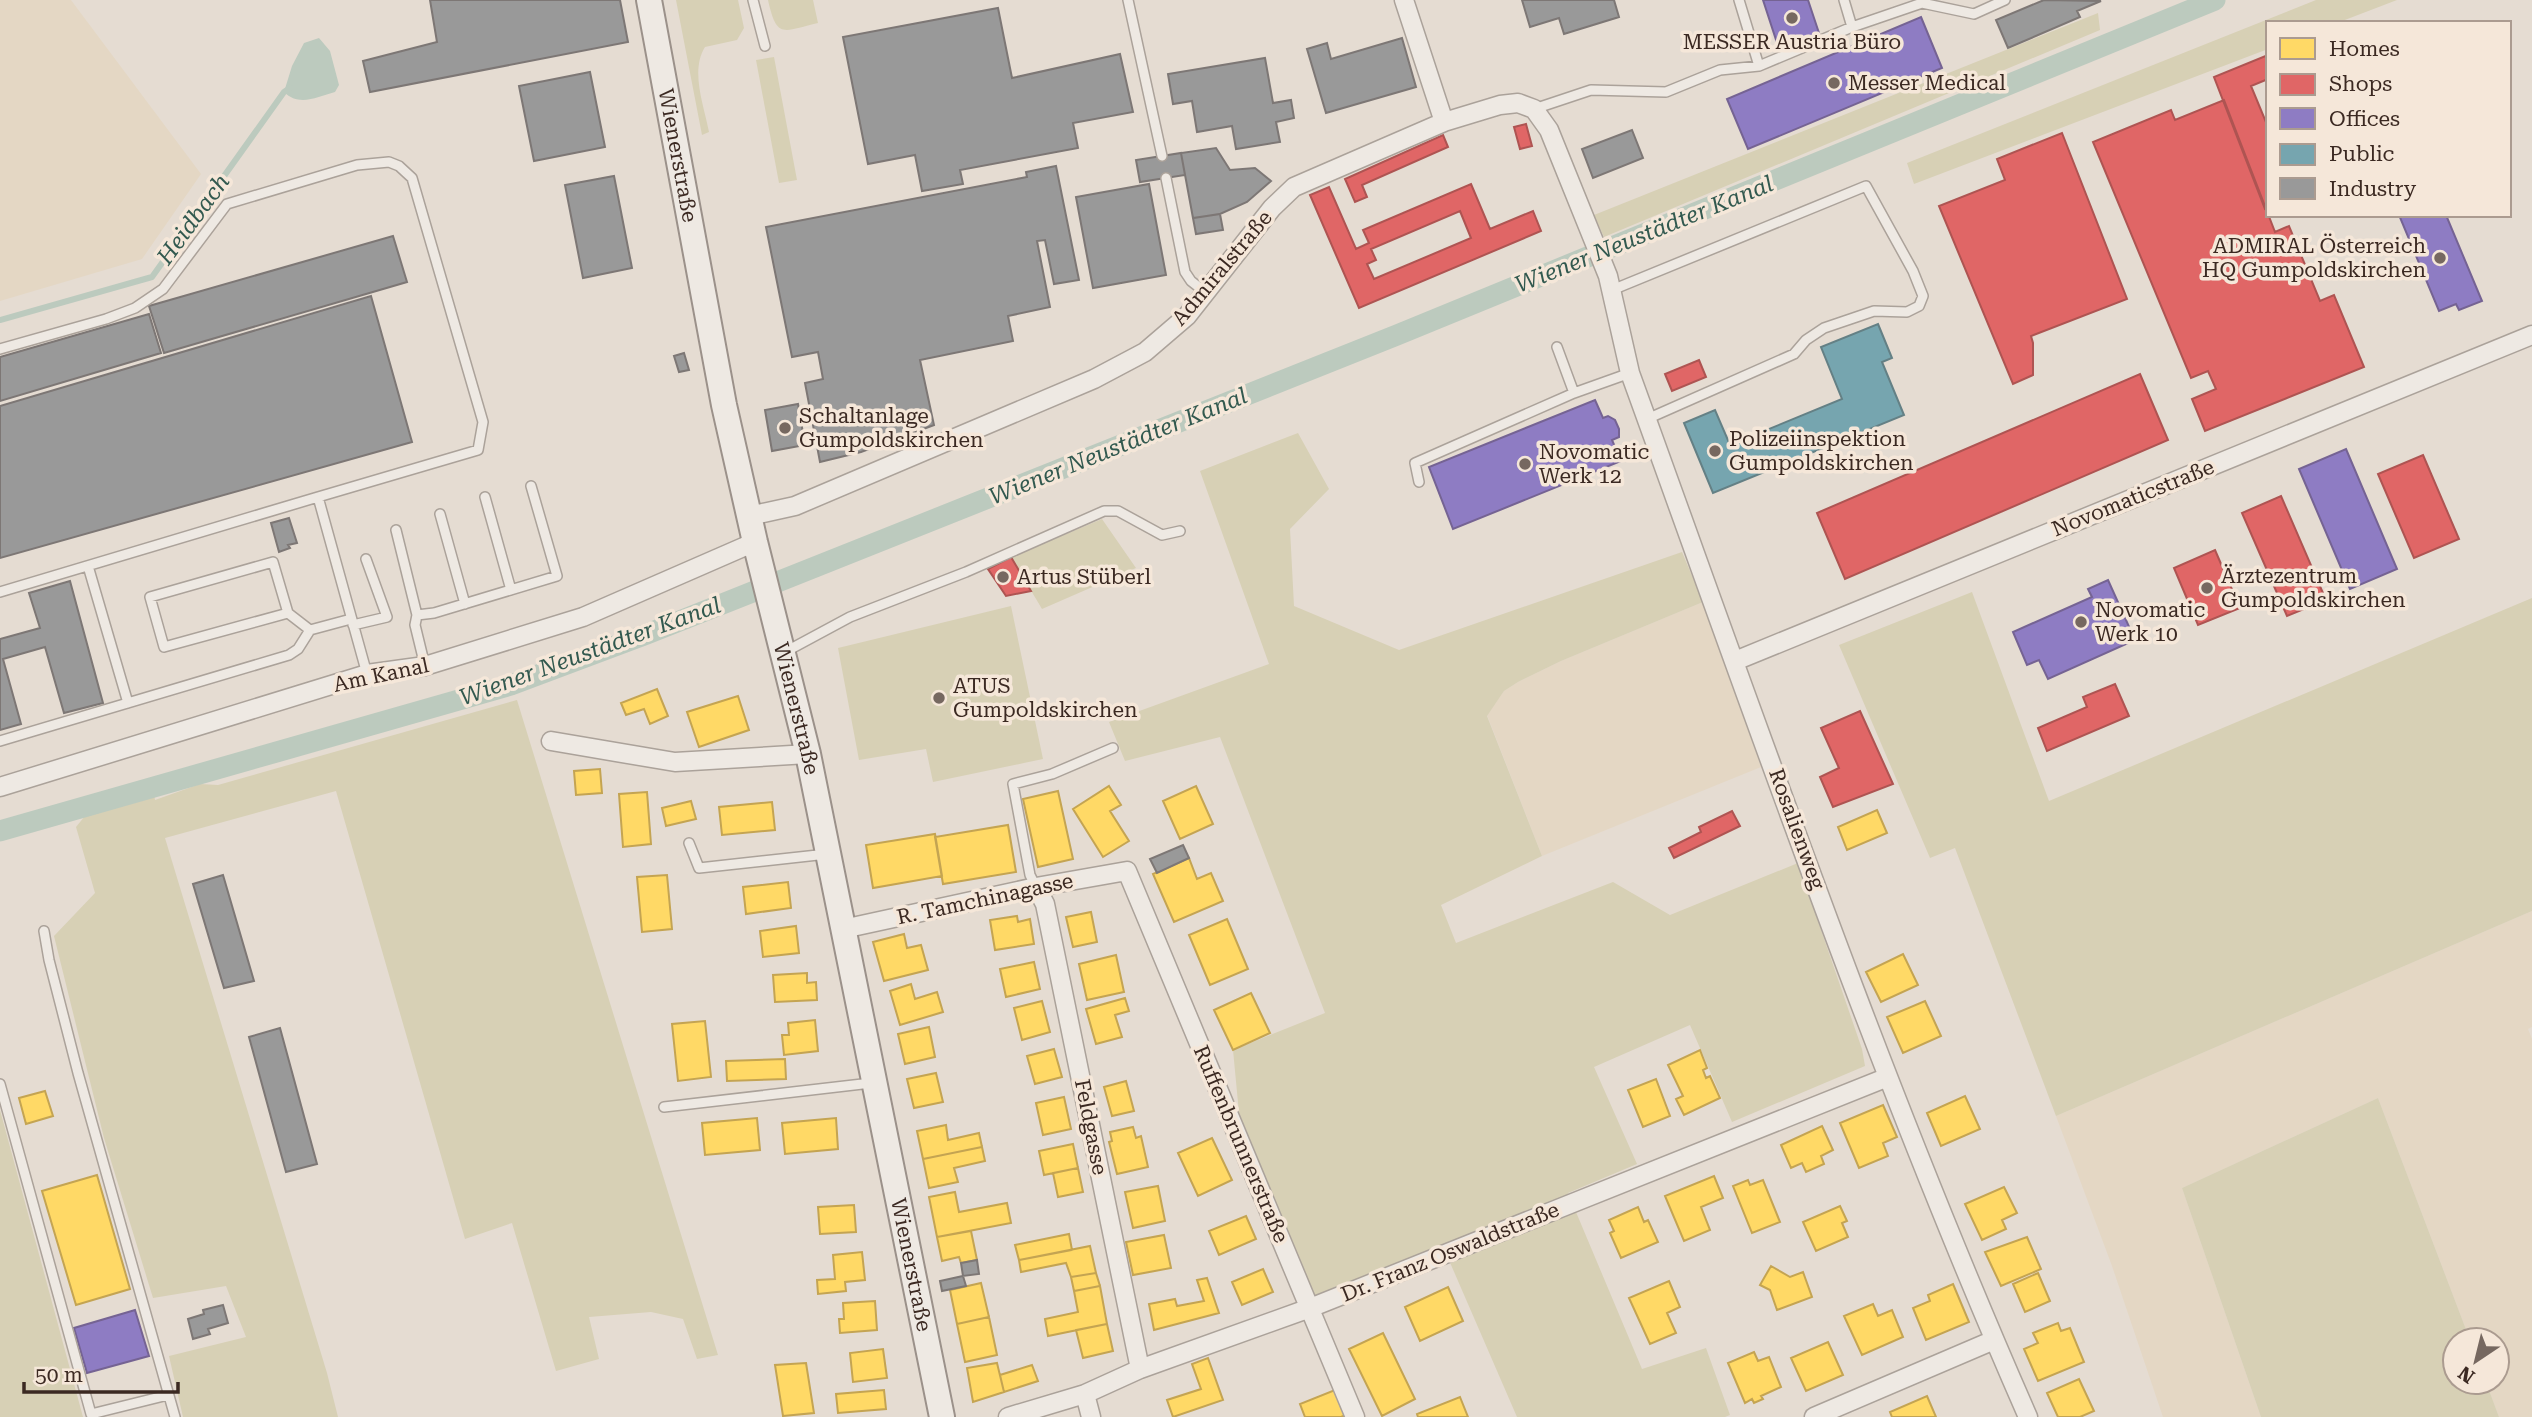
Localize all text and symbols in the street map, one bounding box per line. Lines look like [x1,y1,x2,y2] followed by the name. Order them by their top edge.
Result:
[1784,10,1800,26] marker: MESSER Austria Büro
[2266,21,2511,217] legend
[1683,30,1901,54] place label: MESSER Austria Büro
[2329,37,2400,61] text: Homes
[1848,71,2006,95] place label: Messer Medical
[2329,72,2392,96] text: Shops
[1826,75,1842,91] marker: Messer Medical
[654,87,702,224] street label: Wienerstraße
[2329,107,2400,131] text: Offices
[2329,142,2395,166] text: Public
[151,169,235,271] water label: Heidbach
[1511,170,1777,299] water label: Wiener Neustädter Kanal
[2329,177,2417,201] text: Industry
[1167,206,1277,330] street label: Admiralstraße
[2202,233,2426,282] place label: ADMIRAL Österreich HQ Gumpoldskirchen
[2432,250,2448,266] marker: ADMIRAL Österreich HQ Gumpoldskirchen
[985,382,1251,511] water label: Wiener Neustädter Kanal
[799,404,984,452] place label: Schaltanlage Gumpoldskirchen
[777,420,793,436] marker: Schaltanlage Gumpoldskirchen
[1729,427,1914,475] place label: Polizeiinspektion Gumpoldskirchen
[1539,440,1650,488] place label: Novomatic Werk 12
[1707,443,1723,459] marker: Polizeiinspektion Gumpoldskirchen
[2048,455,2218,541] street label: Novomaticstraße
[1517,456,1533,472] marker: Novomatic Werk 12
[2221,564,2406,612] place label: Ärztezentrum Gumpoldskirchen
[1017,565,1151,589] place label: Artus Stüberl
[995,569,1011,585] marker: Artus Stüberl
[2199,580,2215,596] marker: Ärztezentrum Gumpoldskirchen
[456,592,725,711] water label: Wiener Neustädter Kanal
[2095,598,2206,646] place label: Novomatic Werk 10
[2073,614,2089,630] marker: Novomatic Werk 10
[769,640,824,777] street label: Wienerstraße
[331,653,431,697] street label: Am Kanal
[953,674,1138,722] place label: ATUS Gumpoldskirchen
[931,690,947,706] marker: ATUS Gumpoldskirchen
[1764,765,1830,893] street label: Rosalienweg
[895,869,1075,929] street label: R. Tamchinagasse
[1189,1042,1293,1246] street label: Ruffenbrunnerstraße
[1070,1077,1112,1177] street label: Feldgasse
[886,1196,936,1334] street label: Wienerstraße
[1338,1197,1562,1307] street label: Dr. Franz Oswaldstraße
[2441,1326,2511,1396] north arrow
[24,1350,178,1394] scale bar
[2454,1361,2479,1388] text: N
[35,1363,83,1387] text: 50 m

